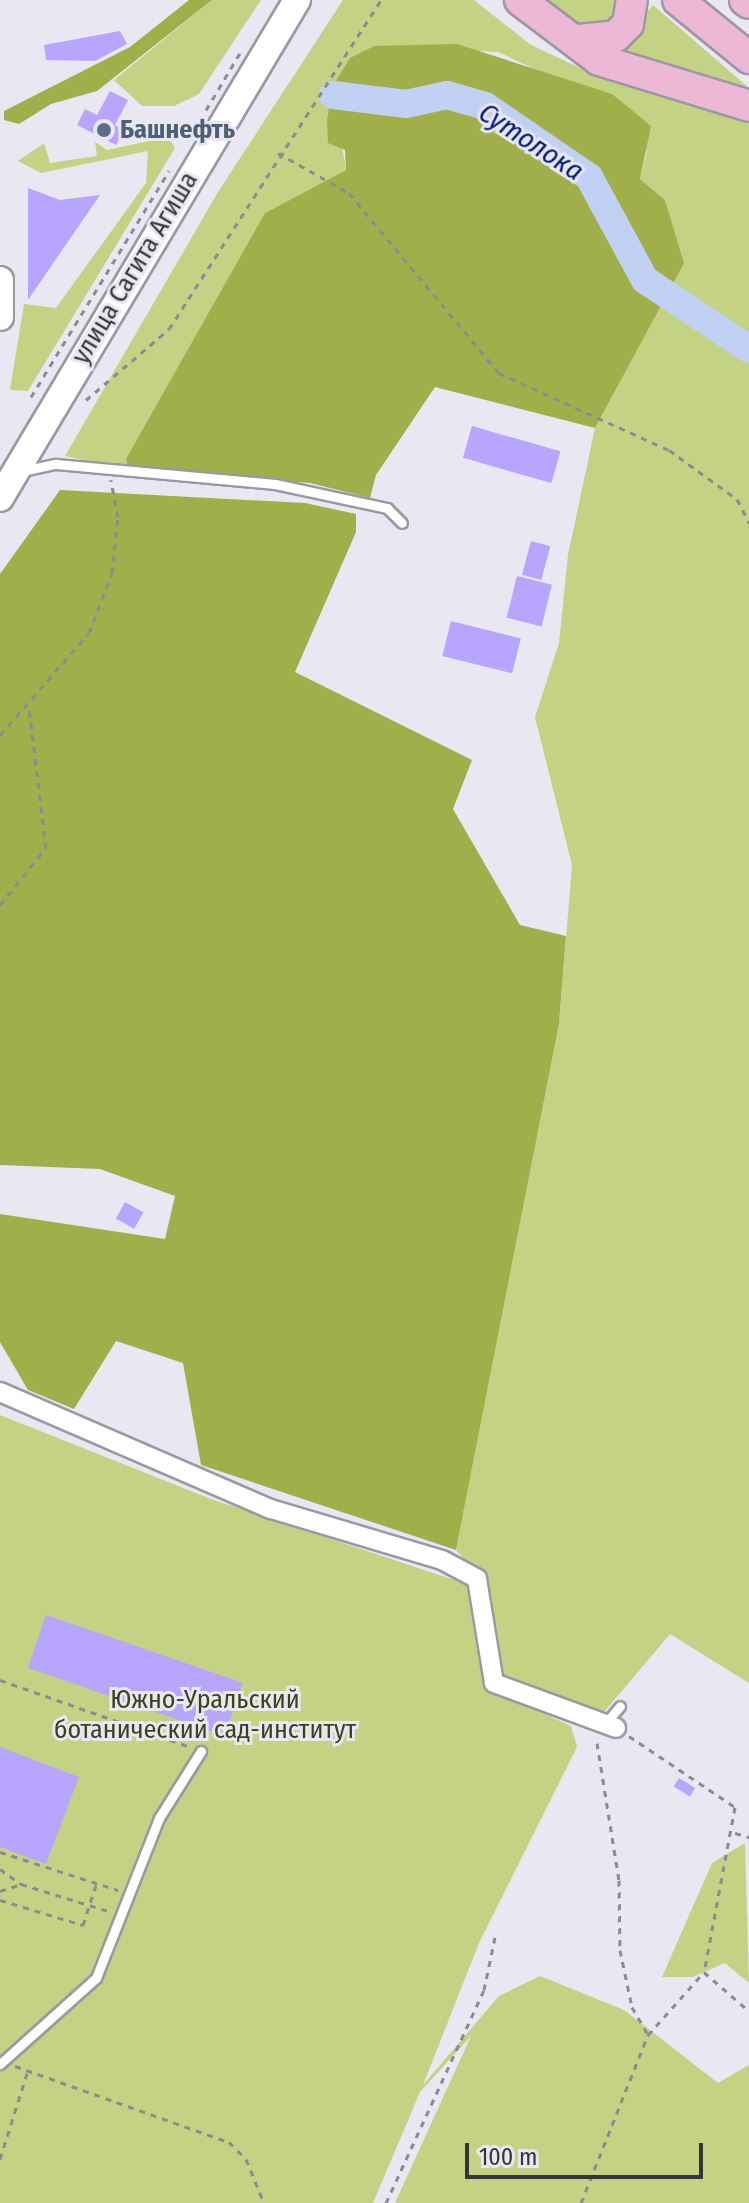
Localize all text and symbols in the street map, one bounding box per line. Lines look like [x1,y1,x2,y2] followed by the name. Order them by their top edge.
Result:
[472,96,590,188] water label: Сутолока
[120,114,235,146] place label: Башнефть
[95,121,113,139] marker: Башнефть
[65,166,205,370] street label: улица Сагита Агиша
[54,1684,356,1746] park label: Южно-Уральский ботанический сад-институт
[469,2127,707,2177] scale bar
[479,2143,537,2171] text: 100 m

